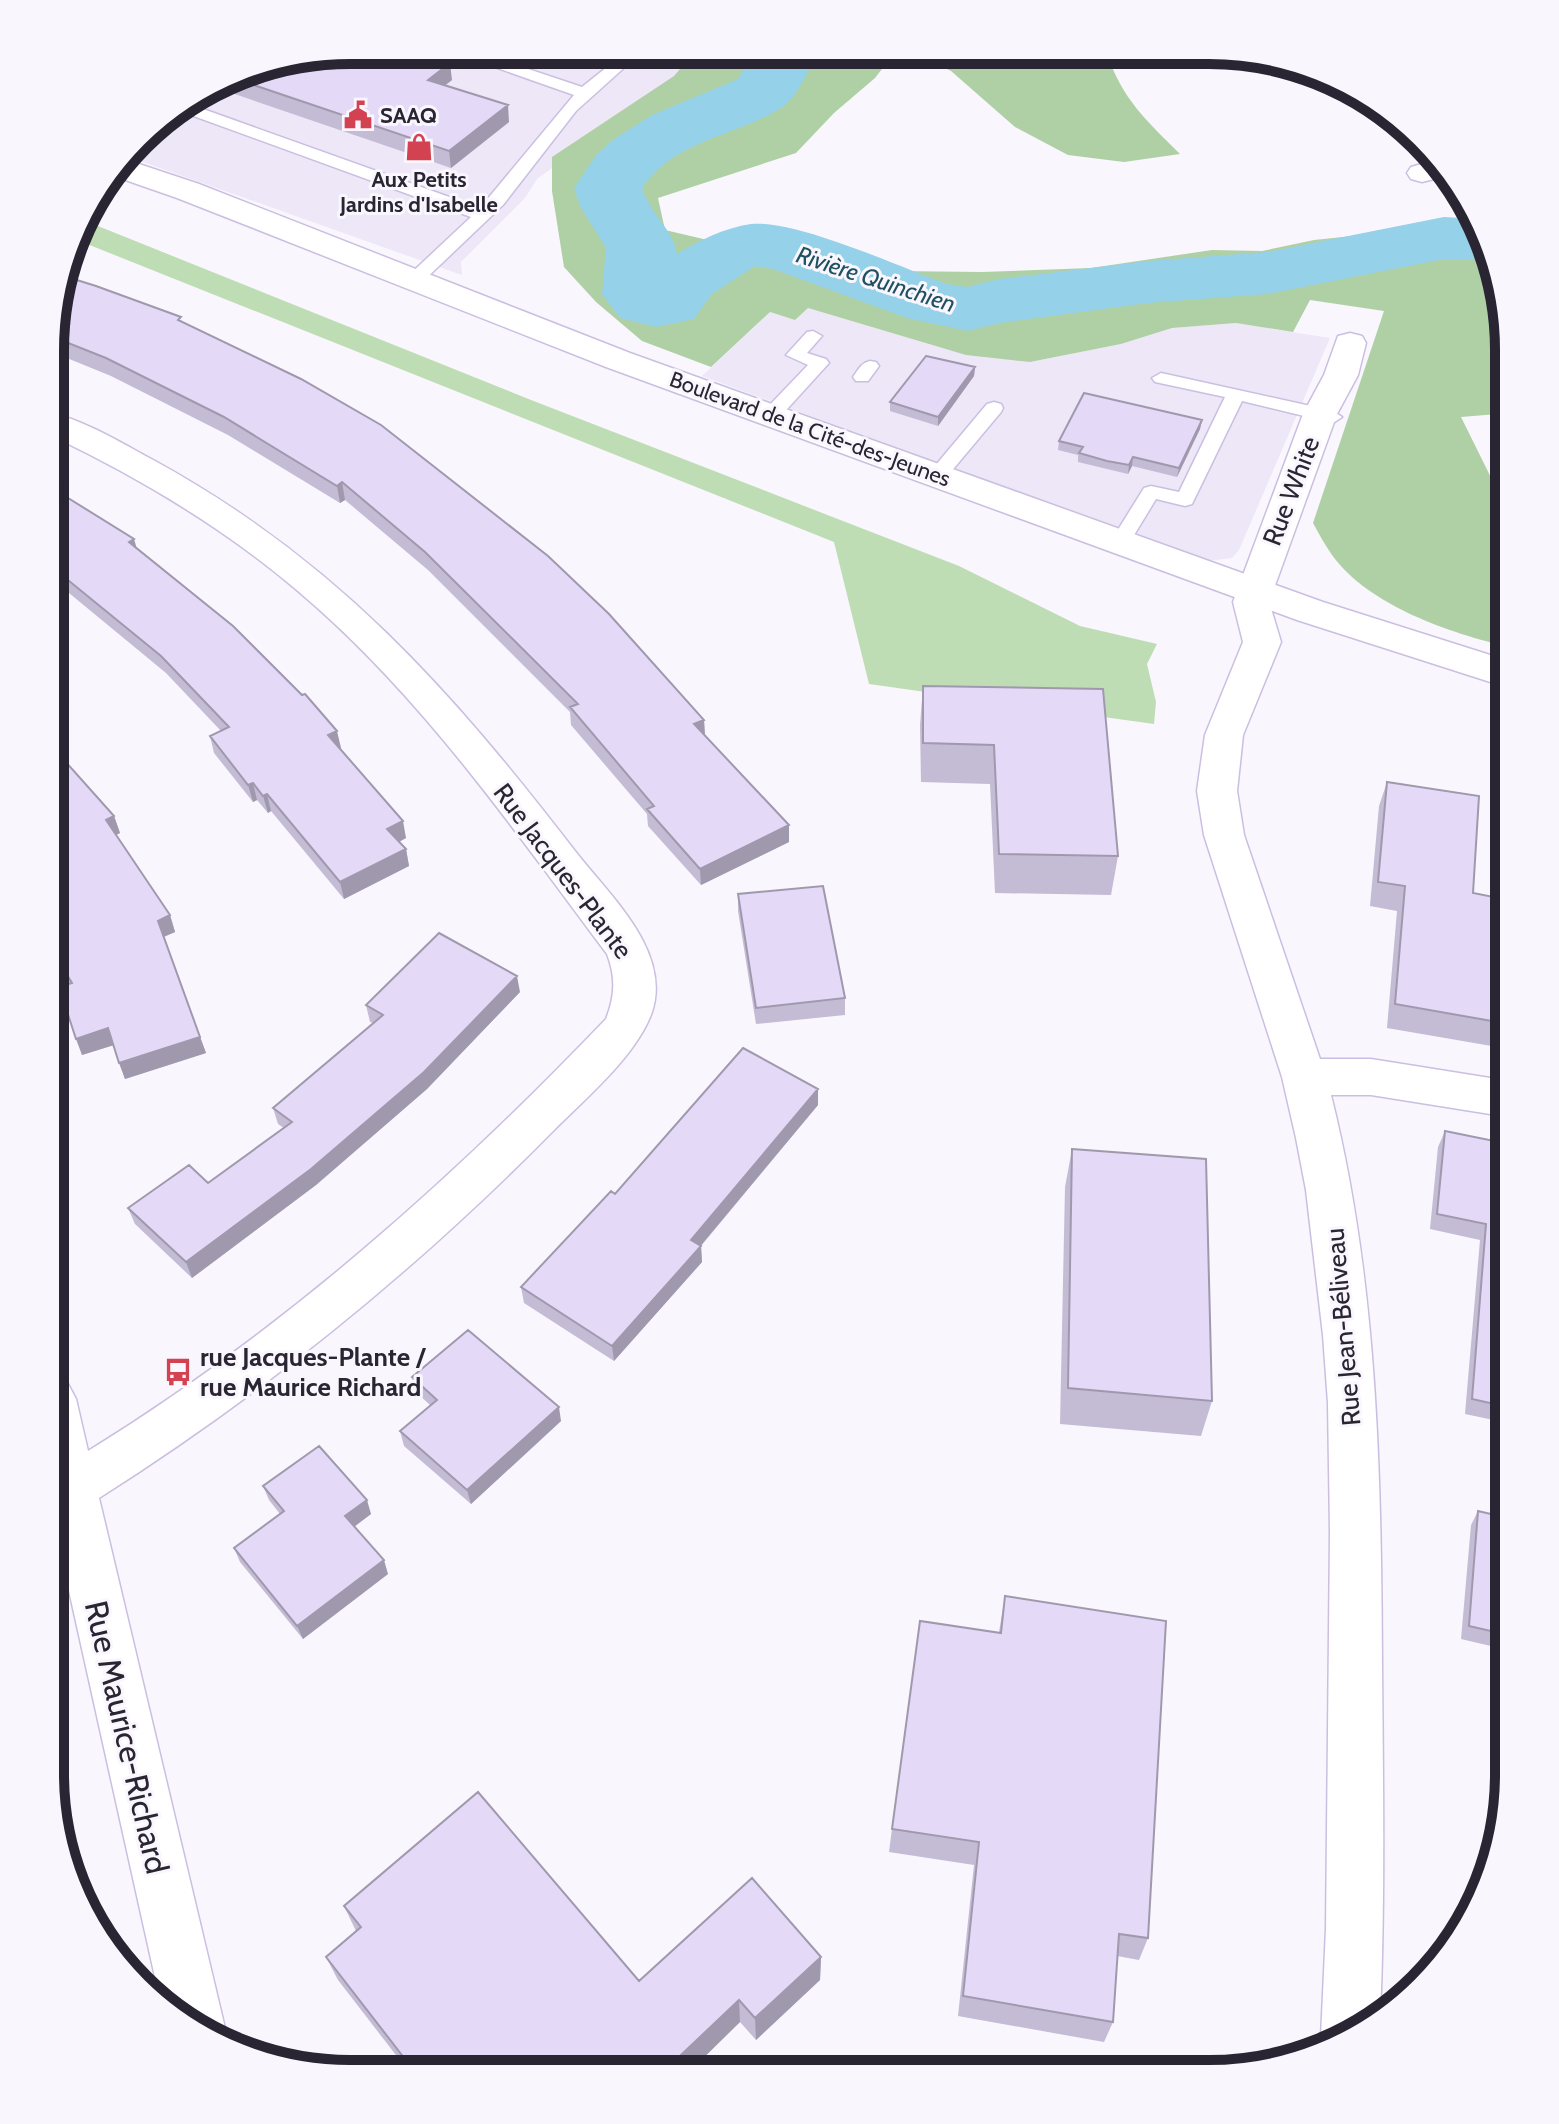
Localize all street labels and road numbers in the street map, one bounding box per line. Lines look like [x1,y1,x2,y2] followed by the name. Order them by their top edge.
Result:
[666,366,954,492] street label: Boulevard de la Cité-des-Jeunes
[1256,432,1326,550] street label: Rue White
[487,777,639,965] street label: Rue Jacques-Plante
[1318,1227,1368,1427] street label: Rue Jean-Béliveau
[77,1597,177,1877] street label: Rue Maurice-Richard

